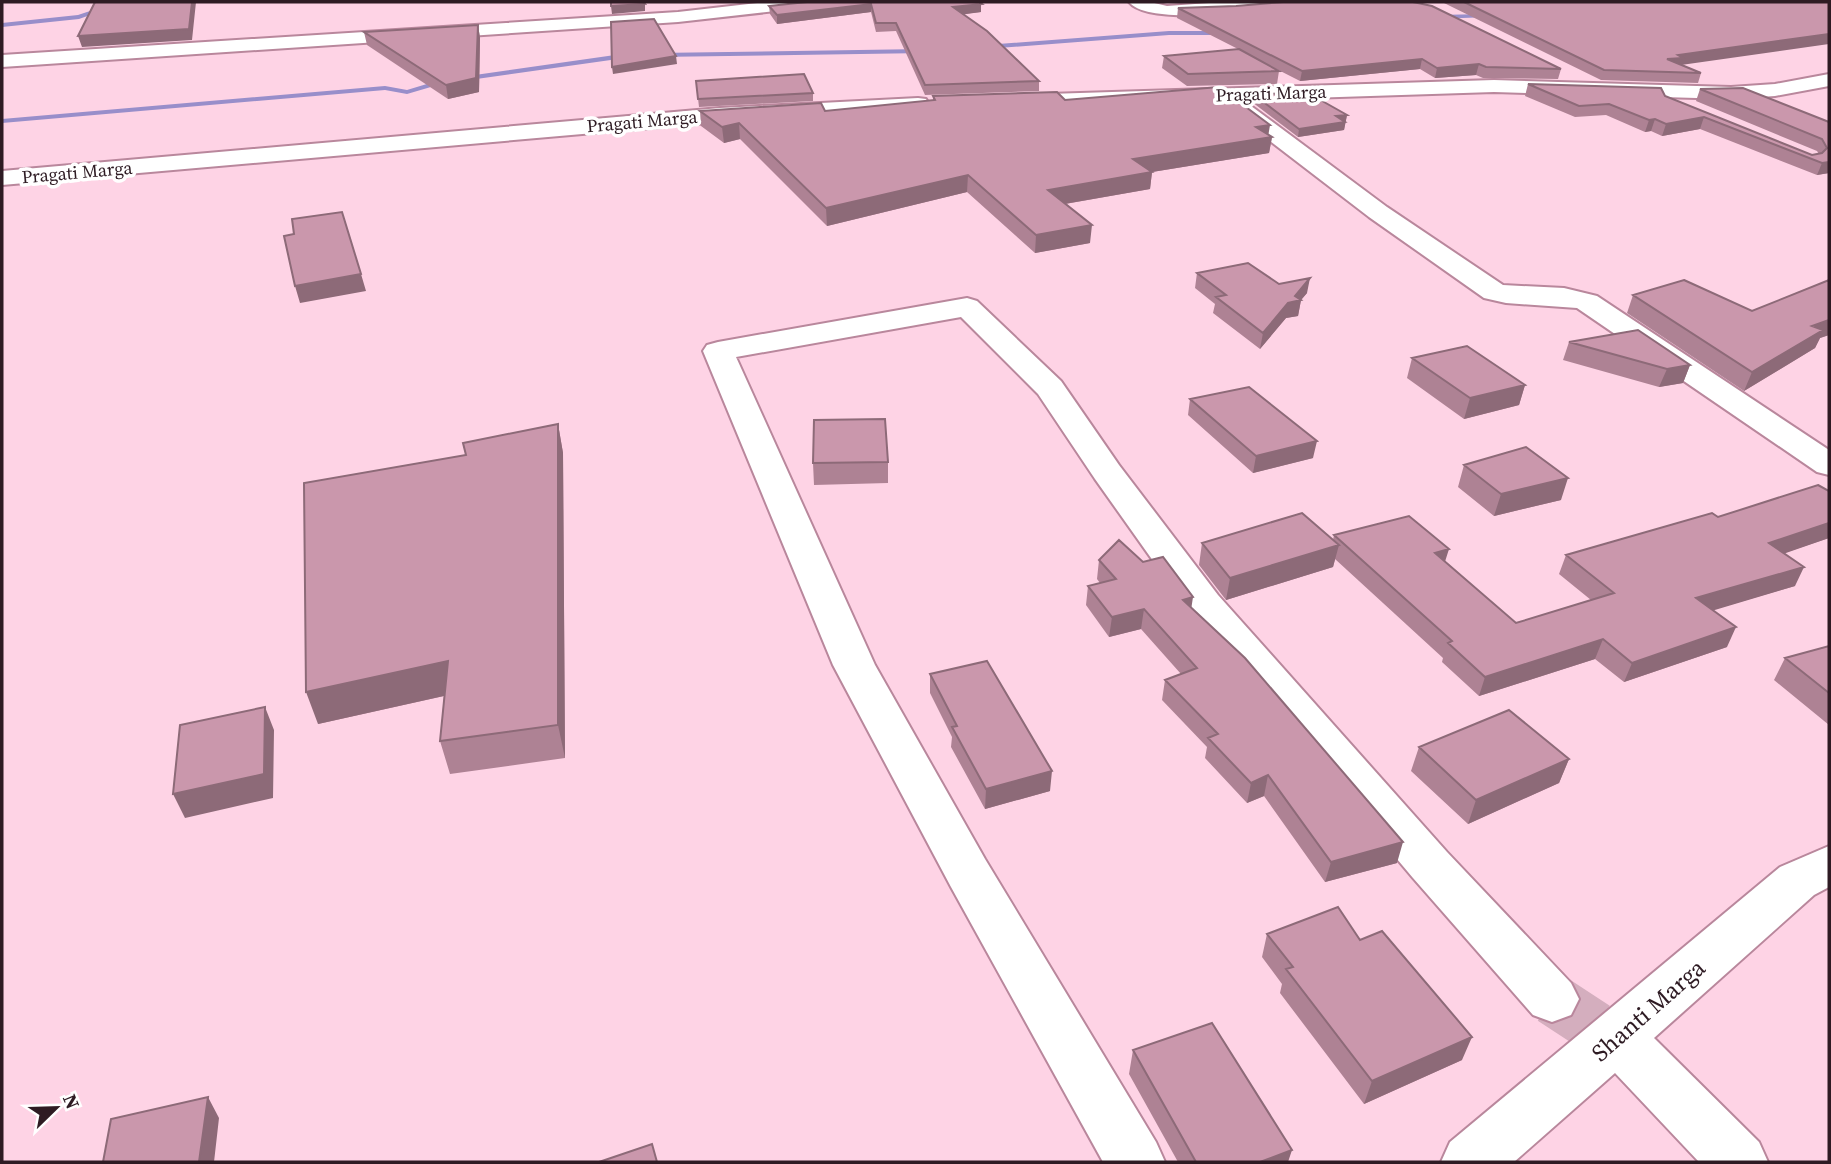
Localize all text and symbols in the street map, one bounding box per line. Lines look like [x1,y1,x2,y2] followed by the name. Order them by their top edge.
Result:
[1215,79,1328,107] street label: Pragati Marga
[586,104,699,138] street label: Pragati Marga
[21,155,134,189] street label: Pragati Marga
[1584,951,1713,1069] street label: Shanti Marga
[21,1073,91,1143] north arrow
[57,1090,86,1113] text: N

